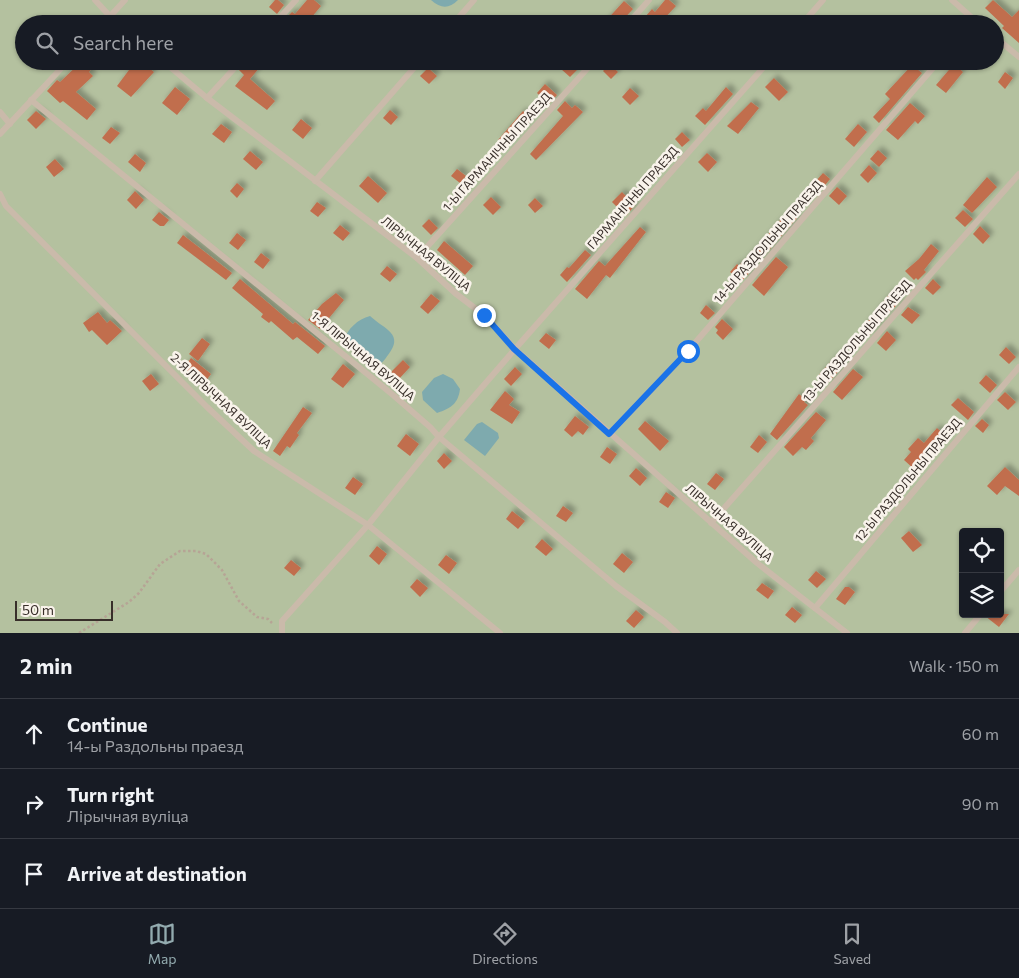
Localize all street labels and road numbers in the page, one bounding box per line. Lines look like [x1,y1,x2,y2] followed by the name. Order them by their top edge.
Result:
[439,89,553,213] street label: 1-Ы ГАРМАНІЧНЫ ПРАЕЗД
[584,143,681,251] street label: ГАРМАНІЧНЫ ПРАЕЗД
[710,177,825,305] street label: 14-Ы РАЗДОЛЬНЫ ПРАЕЗД
[379,213,474,293] street label: ЛІРЫЧНАЯ ВУЛІЦА
[799,276,913,404] street label: 13-Ы РАЗДОЛЬНЫ ПРАЕЗД
[309,308,418,403] street label: 1-Я ЛІРЫЧНАЯ ВУЛІЦА
[168,350,275,451] street label: 2-Я ЛІРЫЧНАЯ ВУЛІЦА
[851,414,963,544] street label: 12-Ы РАЗДОЛЬНЫ ПРАЕЗД
[683,481,776,564] street label: ЛІРЫЧНАЯ ВУЛІЦА

